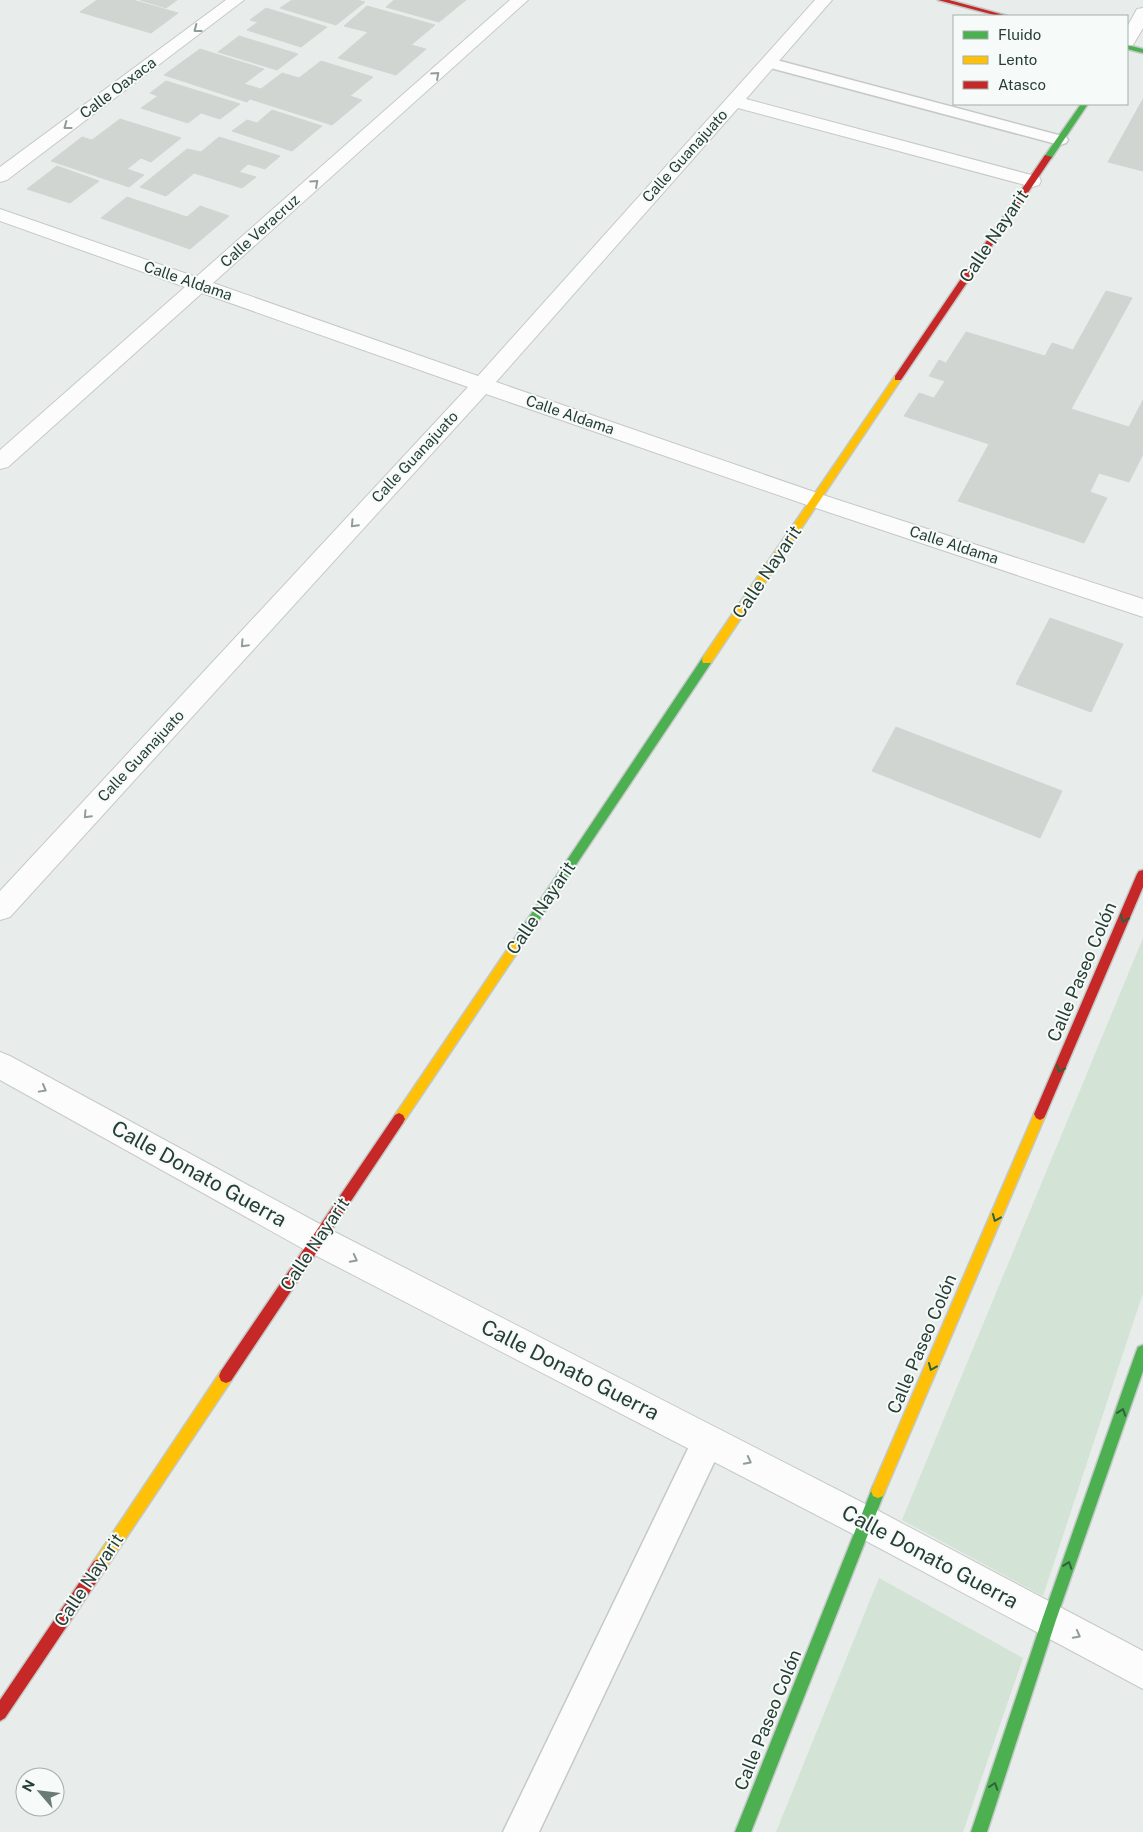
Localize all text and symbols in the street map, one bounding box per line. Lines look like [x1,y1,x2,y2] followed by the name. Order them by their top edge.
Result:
[953,15,1128,105] legend
[193,23,203,32] one-way arrow
[998,26,1041,43] text: Fluido
[998,51,1037,68] text: Lento
[76,53,159,122] street label: Calle Oaxaca
[431,71,440,80] one-way arrow
[998,76,1046,93] text: Atasco
[639,106,731,205] street label: Calle Guanajuato
[63,120,73,129] one-way arrow
[309,180,318,189] one-way arrow
[955,185,1032,286] street label: Calle Nayarit
[217,191,303,271] street label: Calle Veracruz
[142,257,235,304] street label: Calle Aldama
[524,391,617,438] street label: Calle Aldama
[368,407,461,506] street label: Calle Guanajuato
[351,519,360,528] one-way arrow
[728,521,805,622] street label: Calle Nayarit
[908,522,1001,567] street label: Calle Aldama
[241,638,250,647] one-way arrow
[94,706,187,805] street label: Calle Guanajuato
[84,809,93,818] one-way arrow
[502,857,579,958] street label: Calle Nayarit
[1043,899,1120,1045] street label: Calle Paseo Colón
[1119,914,1130,923] one-way arrow
[1055,1064,1066,1073] one-way arrow
[37,1082,46,1092] one-way arrow
[107,1115,291,1232] street label: Calle Donato Guerra
[276,1193,353,1294] street label: Calle Nayarit
[991,1213,1002,1222] one-way arrow
[349,1253,358,1263] one-way arrow
[883,1271,960,1417] street label: Calle Paseo Colón
[477,1314,663,1425] street label: Calle Donato Guerra
[927,1362,938,1371] one-way arrow
[1116,1408,1126,1417] one-way arrow
[742,1455,751,1465] one-way arrow
[838,1499,1023,1614] street label: Calle Donato Guerra
[50,1529,127,1630] street label: Calle Nayarit
[1062,1562,1072,1570] one-way arrow
[1072,1629,1081,1639] one-way arrow
[730,1646,805,1793] street label: Calle Paseo Colón
[15,1767,65,1817] north arrow
[19,1777,38,1794] text: N
[988,1782,998,1790] one-way arrow

